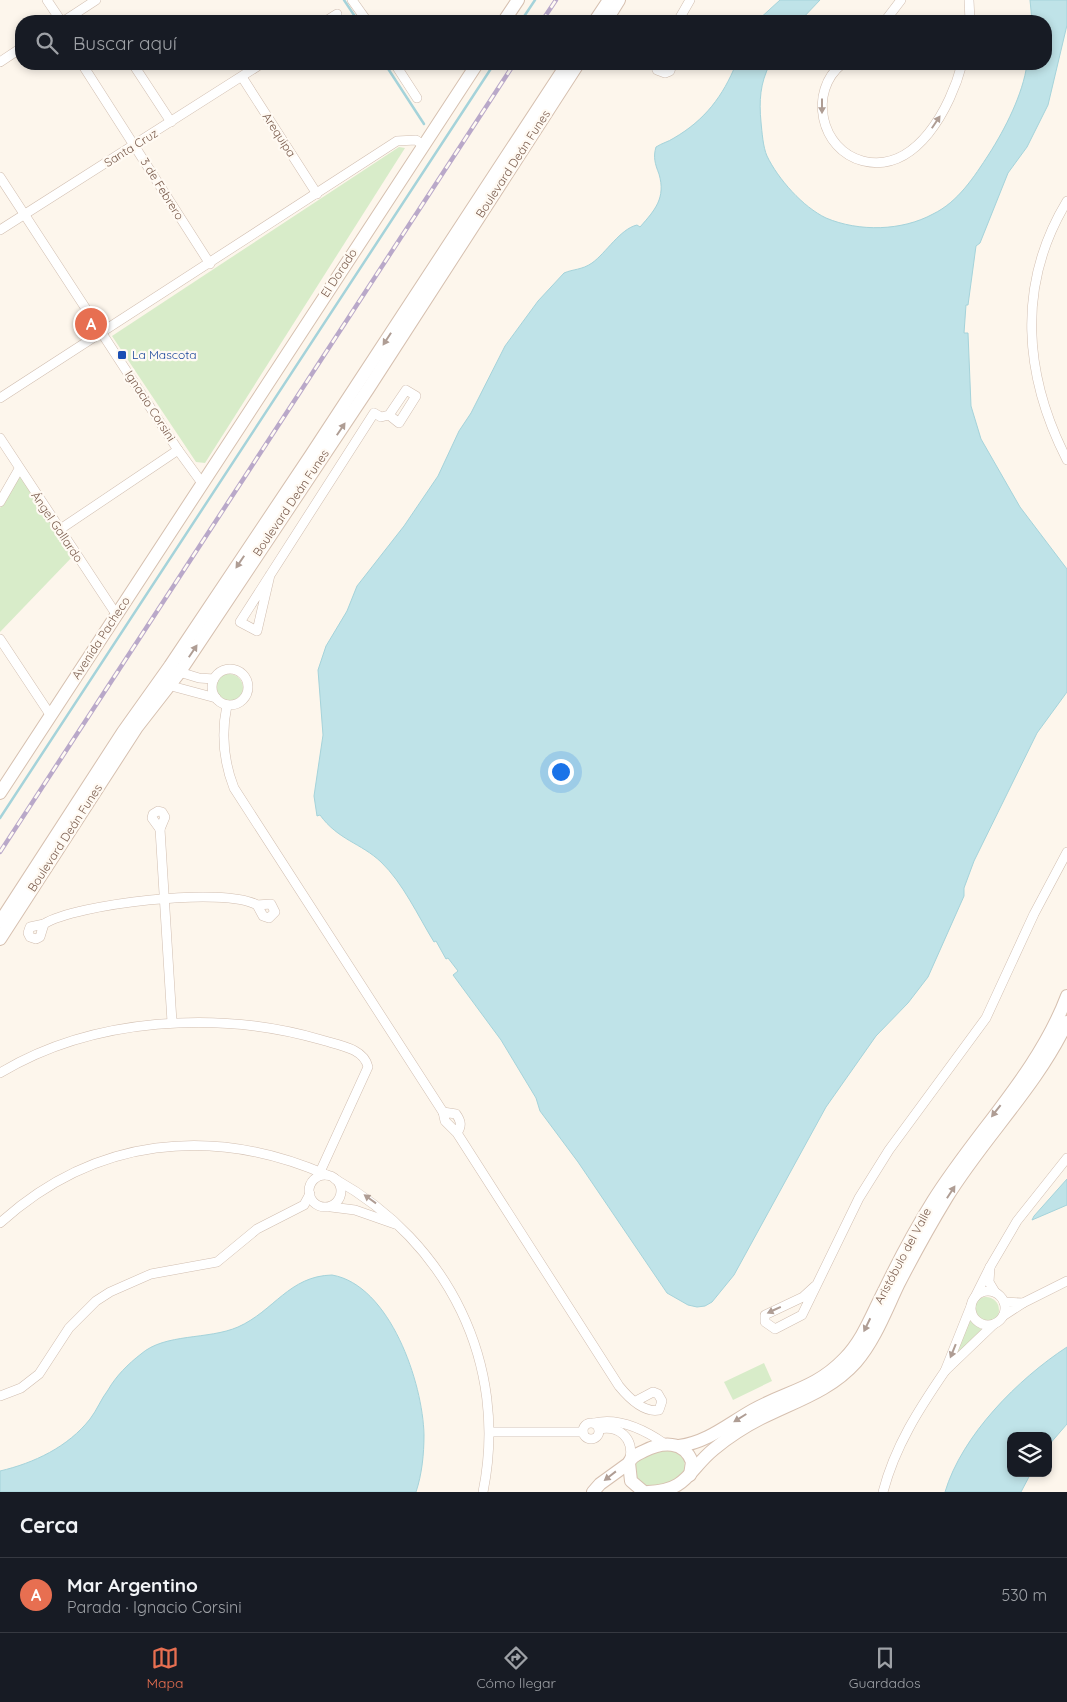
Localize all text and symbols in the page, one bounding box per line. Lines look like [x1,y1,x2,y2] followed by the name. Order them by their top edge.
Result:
[15,15,1052,70] search box
[33,29,61,57] icon: search
[73,31,177,55] text: Buscar aquí
[818,98,826,114] one-way arrow
[472,107,553,220] street label: Boulevard Deán Funes
[259,110,299,160] street label: Arequipa
[931,115,941,129] one-way arrow
[101,125,161,170] street label: Santa Cruz
[137,155,187,223] street label: 3 de Febrero
[317,246,360,300] street label: El Dorado
[75,305,107,343] pin: A
[383,332,392,346] one-way arrow
[132,347,197,362] place label: La Mascota
[116,349,128,361] marker: La Mascota
[122,367,179,444] street label: Ignacio Corsini
[336,422,346,435] one-way arrow
[249,446,332,559] street label: Boulevard Deán Funes
[28,488,87,565] street label: Ángel Gallardo
[235,555,244,569] one-way arrow
[68,594,133,682] street label: Avenida Pacheco
[188,645,198,658] one-way arrow
[548,759,574,785] your location
[24,781,105,894] street label: Boulevard Deán Funes
[991,1104,1002,1117] one-way arrow
[946,1185,955,1199] one-way arrow
[364,1194,377,1205] one-way arrow
[871,1205,934,1306] street label: Aristóbulo del Valle
[767,1307,781,1315] one-way arrow
[863,1318,871,1332] one-way arrow
[948,1344,956,1358] one-way arrow
[733,1413,746,1423] one-way arrow
[1007,1432,1052,1477] map controls
[1007,1432,1052,1477] button: layers
[603,1471,617,1481] one-way arrow
[20,1512,78,1538] text: Cerca
[67,1573,198,1597] text: Mar Argentino
[31,1585,41,1605] text: A
[1001,1585,1047,1605] text: 530 m
[67,1597,242,1617] text: Parada · Ignacio Corsini
[146,1644,184,1692] tab: Mapa
[476,1644,556,1692] tab: Cómo llegar
[849,1644,920,1692] tab: Guardados

